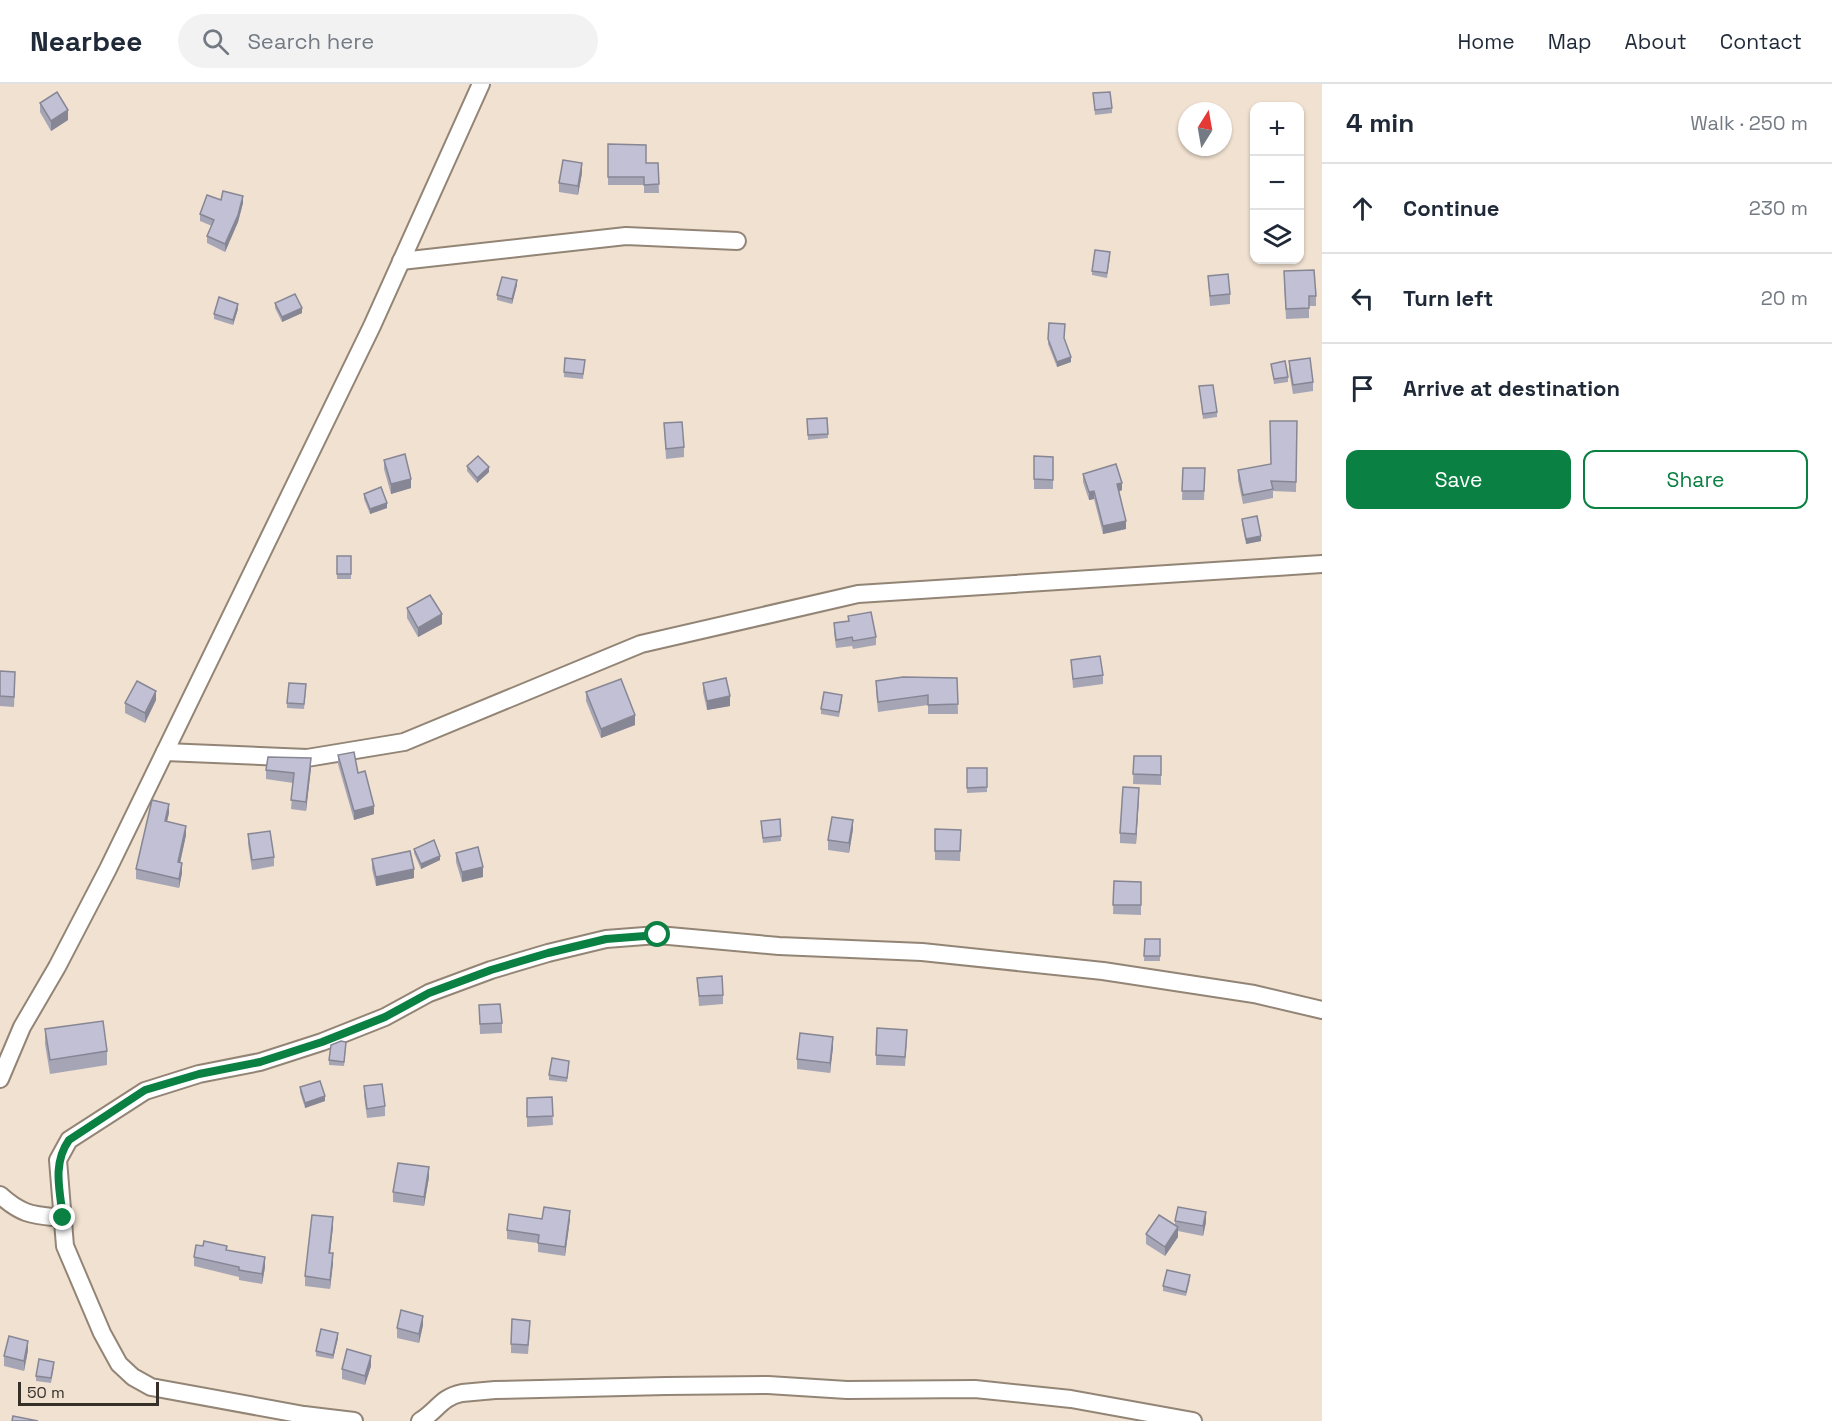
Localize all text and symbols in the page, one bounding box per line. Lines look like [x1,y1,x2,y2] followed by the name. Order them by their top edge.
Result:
[178,14,598,68] search box
[30,23,142,59] text: Nearbee
[199,25,232,58] icon: search
[247,27,374,55] text: Search here
[1457,28,1515,55] text: Home
[1548,28,1592,55] text: Map
[1625,28,1687,55] text: About
[1720,28,1802,55] text: Contact
[1178,102,1232,156] north arrow
[1250,102,1304,264] map controls
[1250,102,1304,156] button: +
[1346,106,1414,140] text: 4 min
[1690,110,1808,136] text: Walk · 250 m
[1250,156,1304,210] button: −
[1346,192,1379,225] icon: ahead
[1403,194,1499,222] text: Continue
[1749,195,1808,221] text: 230 m
[1250,210,1304,264] button: layers
[1346,282,1379,315] icon: left
[1403,284,1493,312] text: Turn left
[1761,285,1808,311] text: 20 m
[1346,372,1379,405] icon: arrive
[1403,374,1620,402] text: Arrive at destination
[1346,450,1571,509] button: Save
[1583,450,1808,509] button: Share
[644,921,670,947] route start
[49,1204,75,1230] route end
[18,1379,159,1406] scale bar
[27,1382,65,1403] text: 50 m

